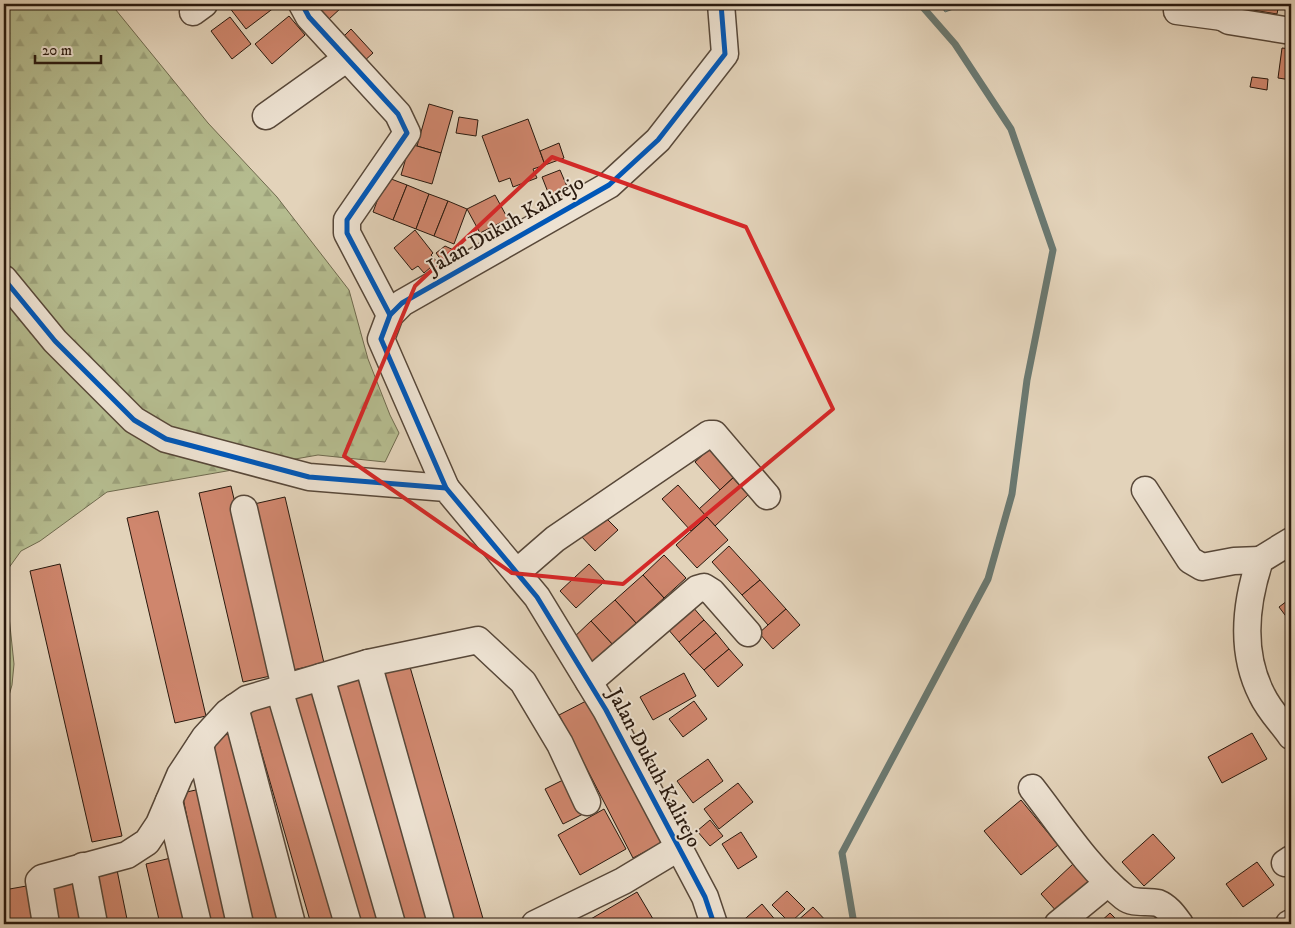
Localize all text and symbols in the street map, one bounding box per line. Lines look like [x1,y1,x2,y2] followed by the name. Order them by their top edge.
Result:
[35,32,101,64] scale bar
[42,41,72,60] text: 20 m
[421,170,589,281] street label: Jalan Dukuh Kalirejo
[600,682,707,852] street label: Jalan Dukuh Kalirejo

